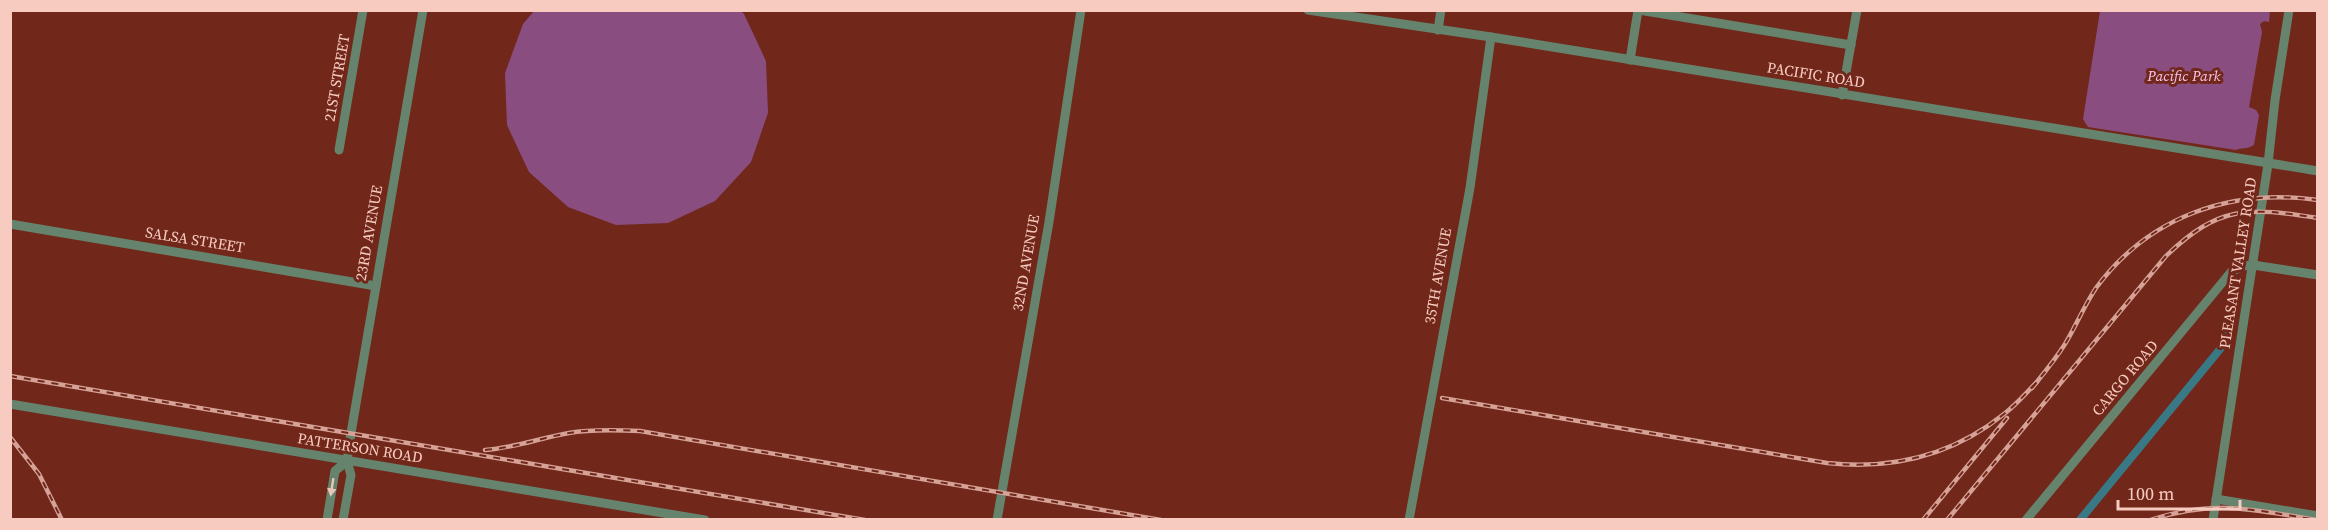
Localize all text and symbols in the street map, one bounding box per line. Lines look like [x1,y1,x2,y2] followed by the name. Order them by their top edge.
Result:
[318,33,355,123] street label: 21ST STREET
[1766,56,1867,93] street label: PACIFIC ROAD
[2146,65,2222,86] park label: Pacific Park
[2214,176,2261,350] street label: PLEASANT VALLEY ROAD
[350,183,387,282] street label: 23RD AVENUE
[1007,213,1044,313] street label: 32ND AVENUE
[144,221,246,258] street label: SALSA STREET
[1419,226,1456,326] street label: 35TH AVENUE
[2087,335,2163,420] street label: CARGO ROAD
[296,427,424,468] street label: PATTERSON ROAD
[2118,473,2240,511] scale bar
[327,478,336,497] one-way arrow
[2127,481,2174,506] text: 100 m

